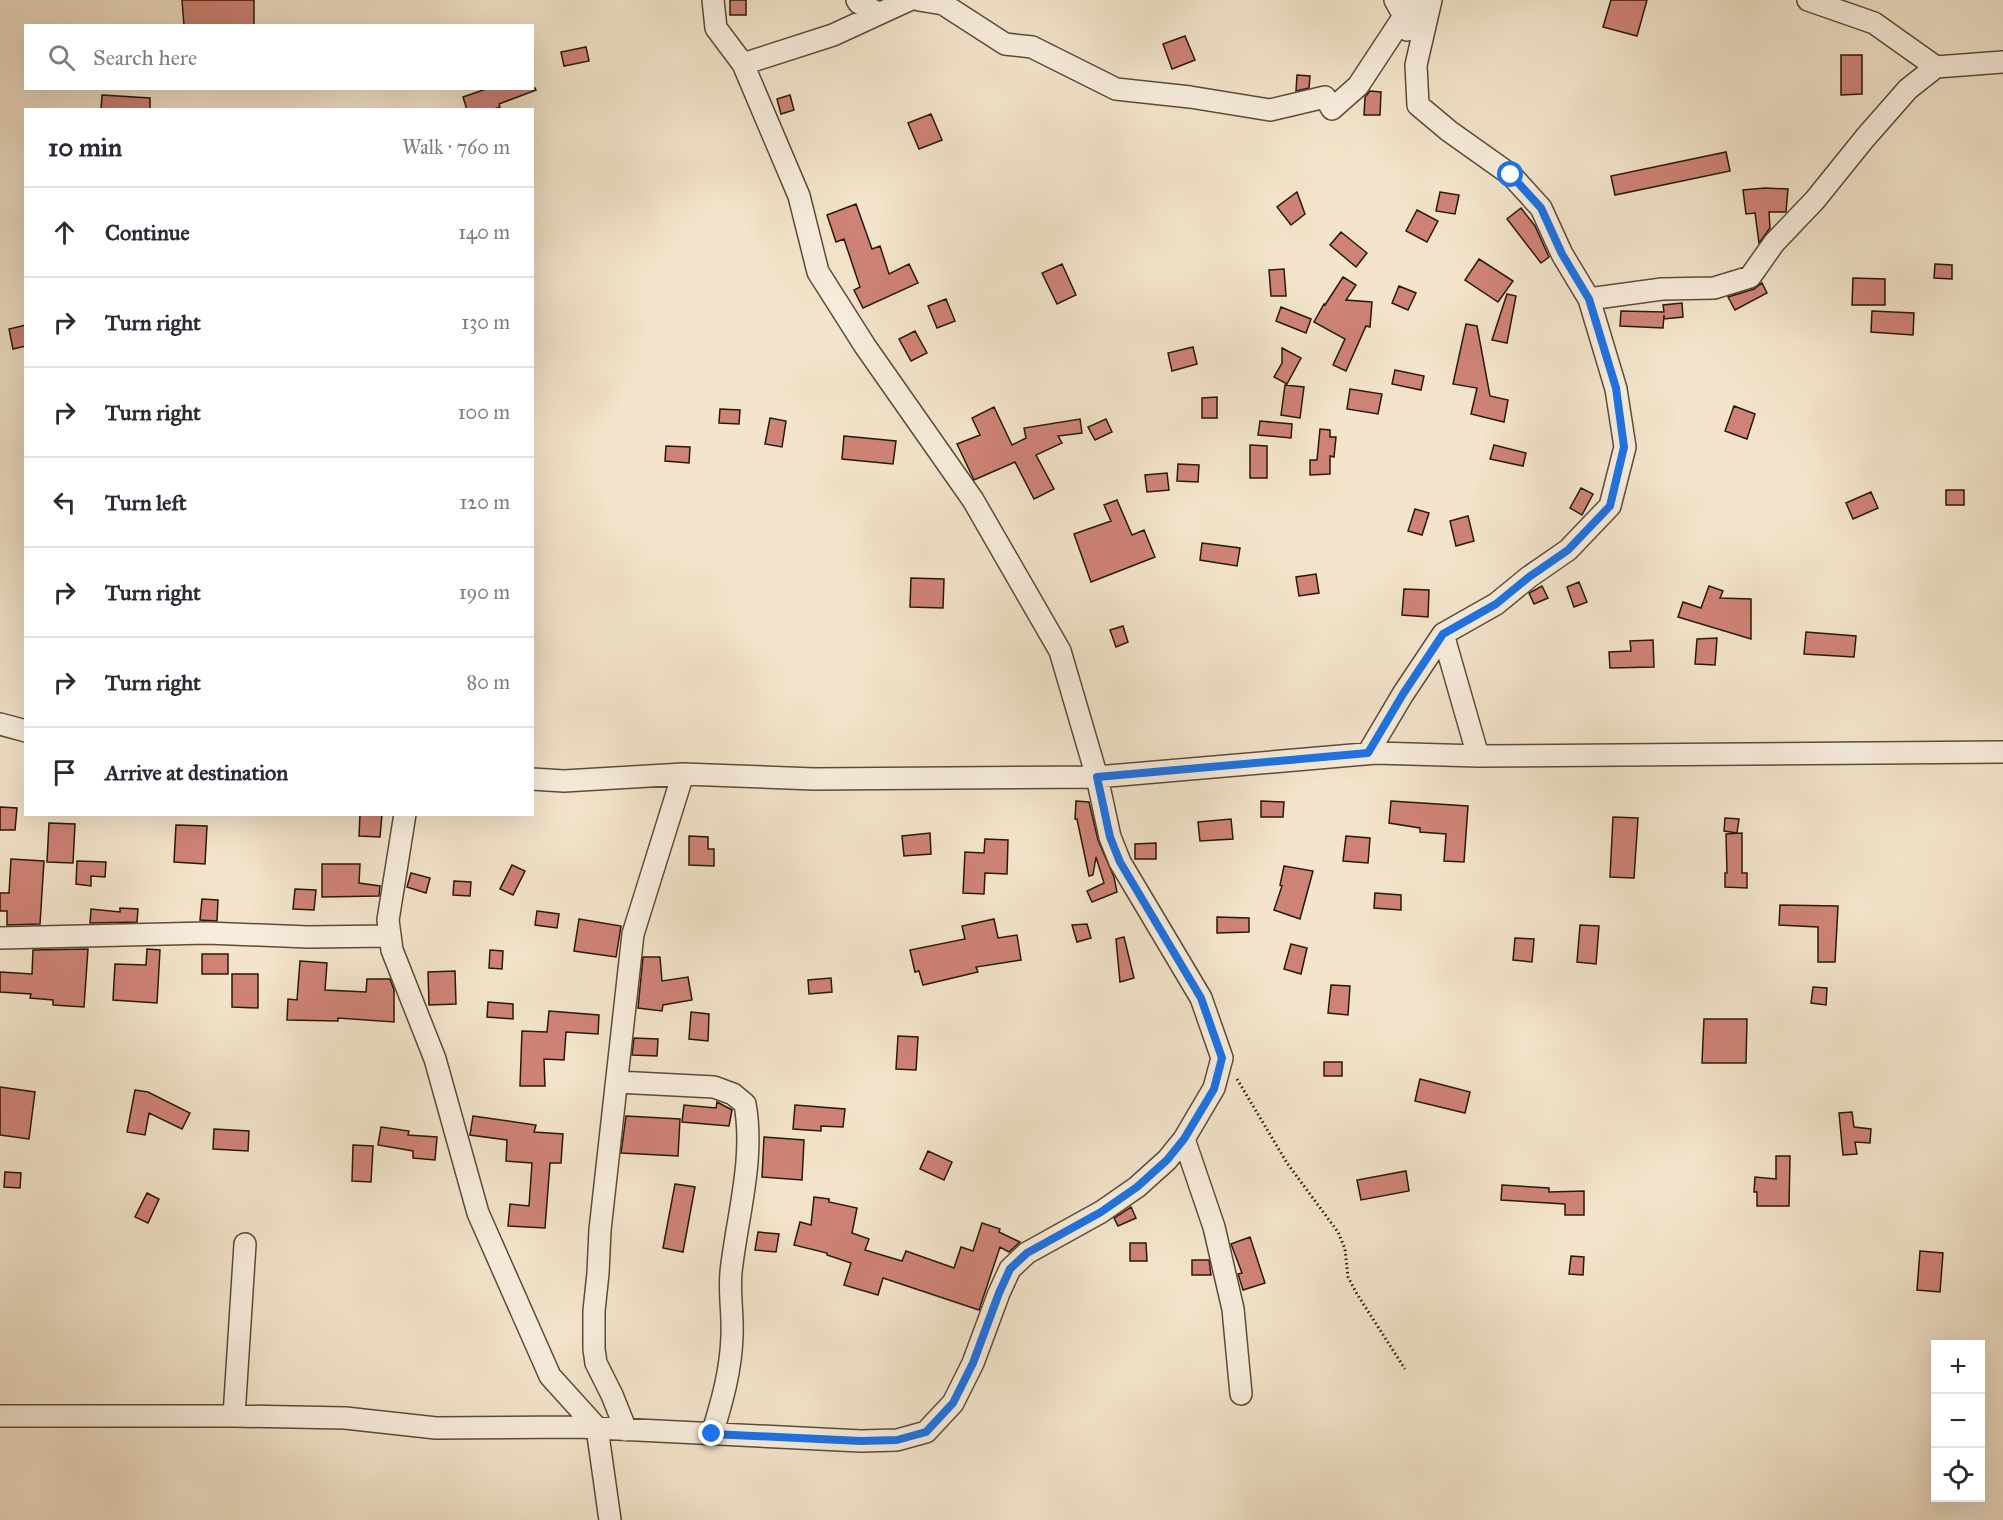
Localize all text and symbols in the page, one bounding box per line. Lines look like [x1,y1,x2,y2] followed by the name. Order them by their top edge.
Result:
[24,24,534,90] search box
[45,41,78,74] icon: search
[93,44,197,71] text: Search here
[48,131,122,163] text: 10 min
[402,135,510,159] text: Walk · 760 m
[1497,161,1523,187] route start
[48,216,81,249] icon: ahead
[105,219,190,246] text: Continue
[458,220,510,244] text: 140 m
[48,306,81,339] icon: right
[105,309,201,336] text: Turn right
[461,310,510,334] text: 130 m
[48,396,81,429] icon: right
[105,399,201,426] text: Turn right
[458,400,510,424] text: 100 m
[48,486,81,519] icon: left
[105,489,187,516] text: Turn left
[459,490,510,514] text: 120 m
[48,576,81,609] icon: right
[105,579,201,606] text: Turn right
[459,580,510,604] text: 190 m
[48,666,81,699] icon: right
[105,669,201,696] text: Turn right
[467,670,510,694] text: 80 m
[48,756,81,789] icon: arrive
[105,759,288,786] text: Arrive at destination
[1931,1340,1985,1502] map controls
[1931,1340,1985,1394] button: +
[1931,1394,1985,1448] button: −
[698,1420,724,1446] route end
[1931,1448,1985,1502] button: locate

